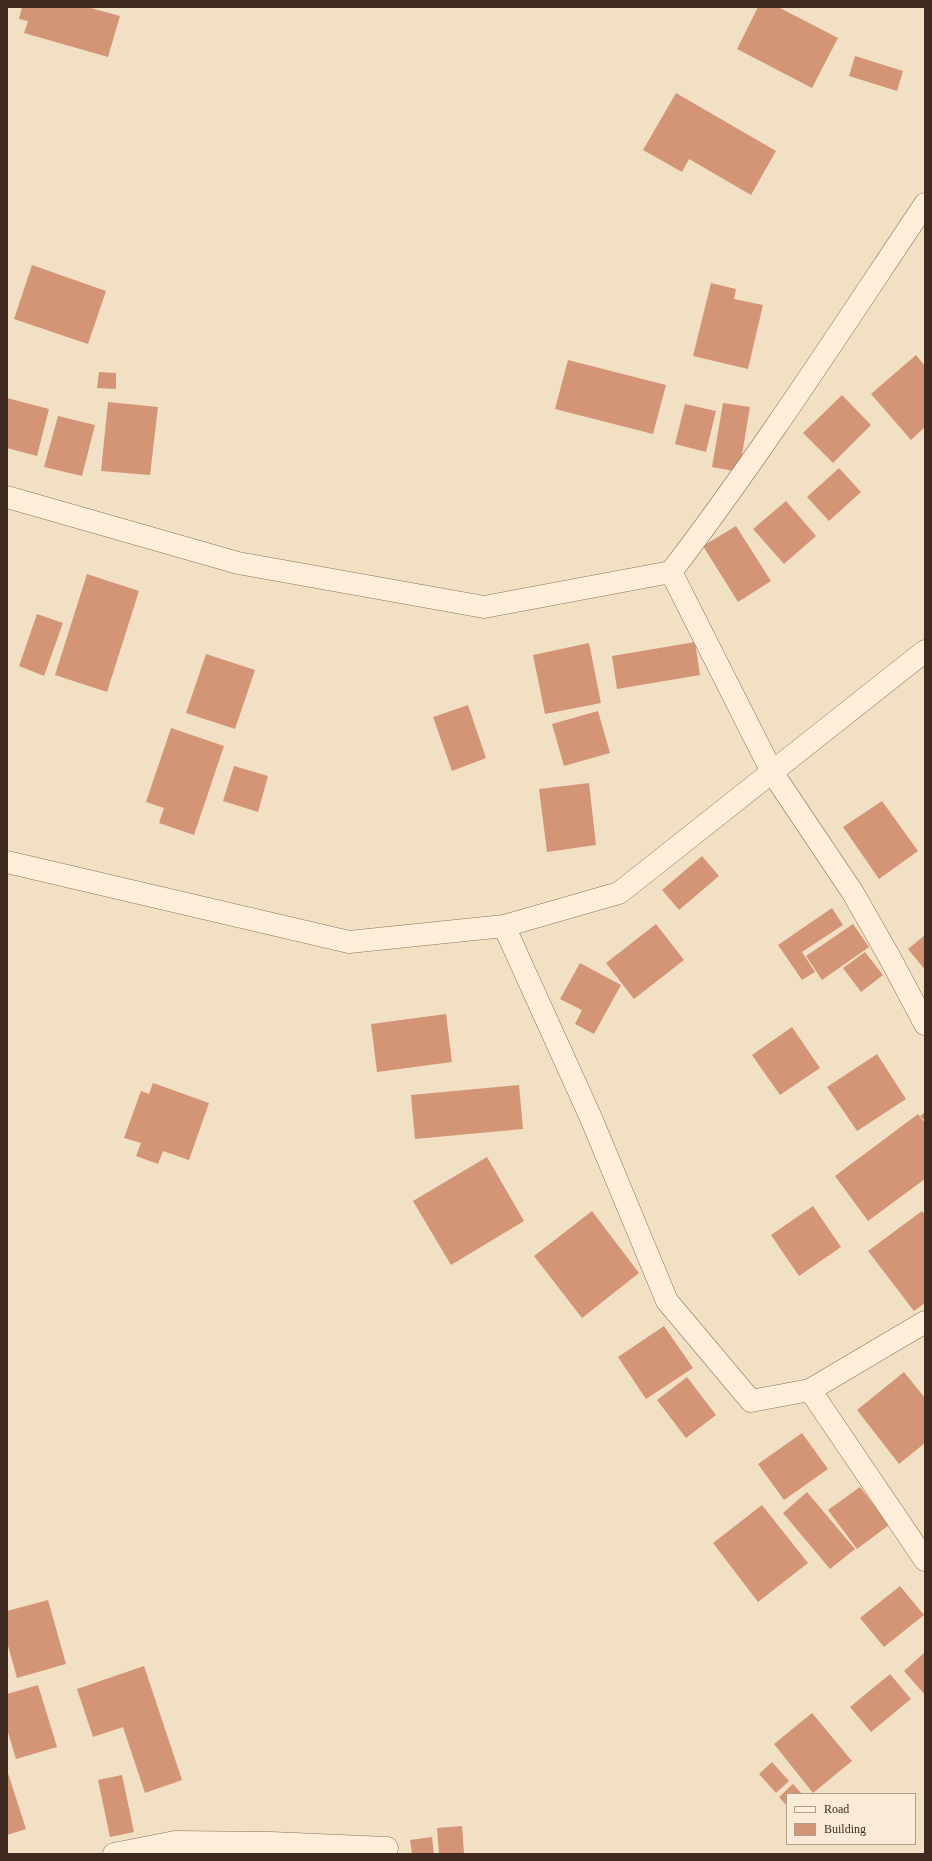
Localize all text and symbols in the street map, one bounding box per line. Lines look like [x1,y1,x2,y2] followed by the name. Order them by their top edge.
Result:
[786,1793,916,1845] legend
[824,1802,849,1816] text: Road
[824,1822,866,1836] text: Building

